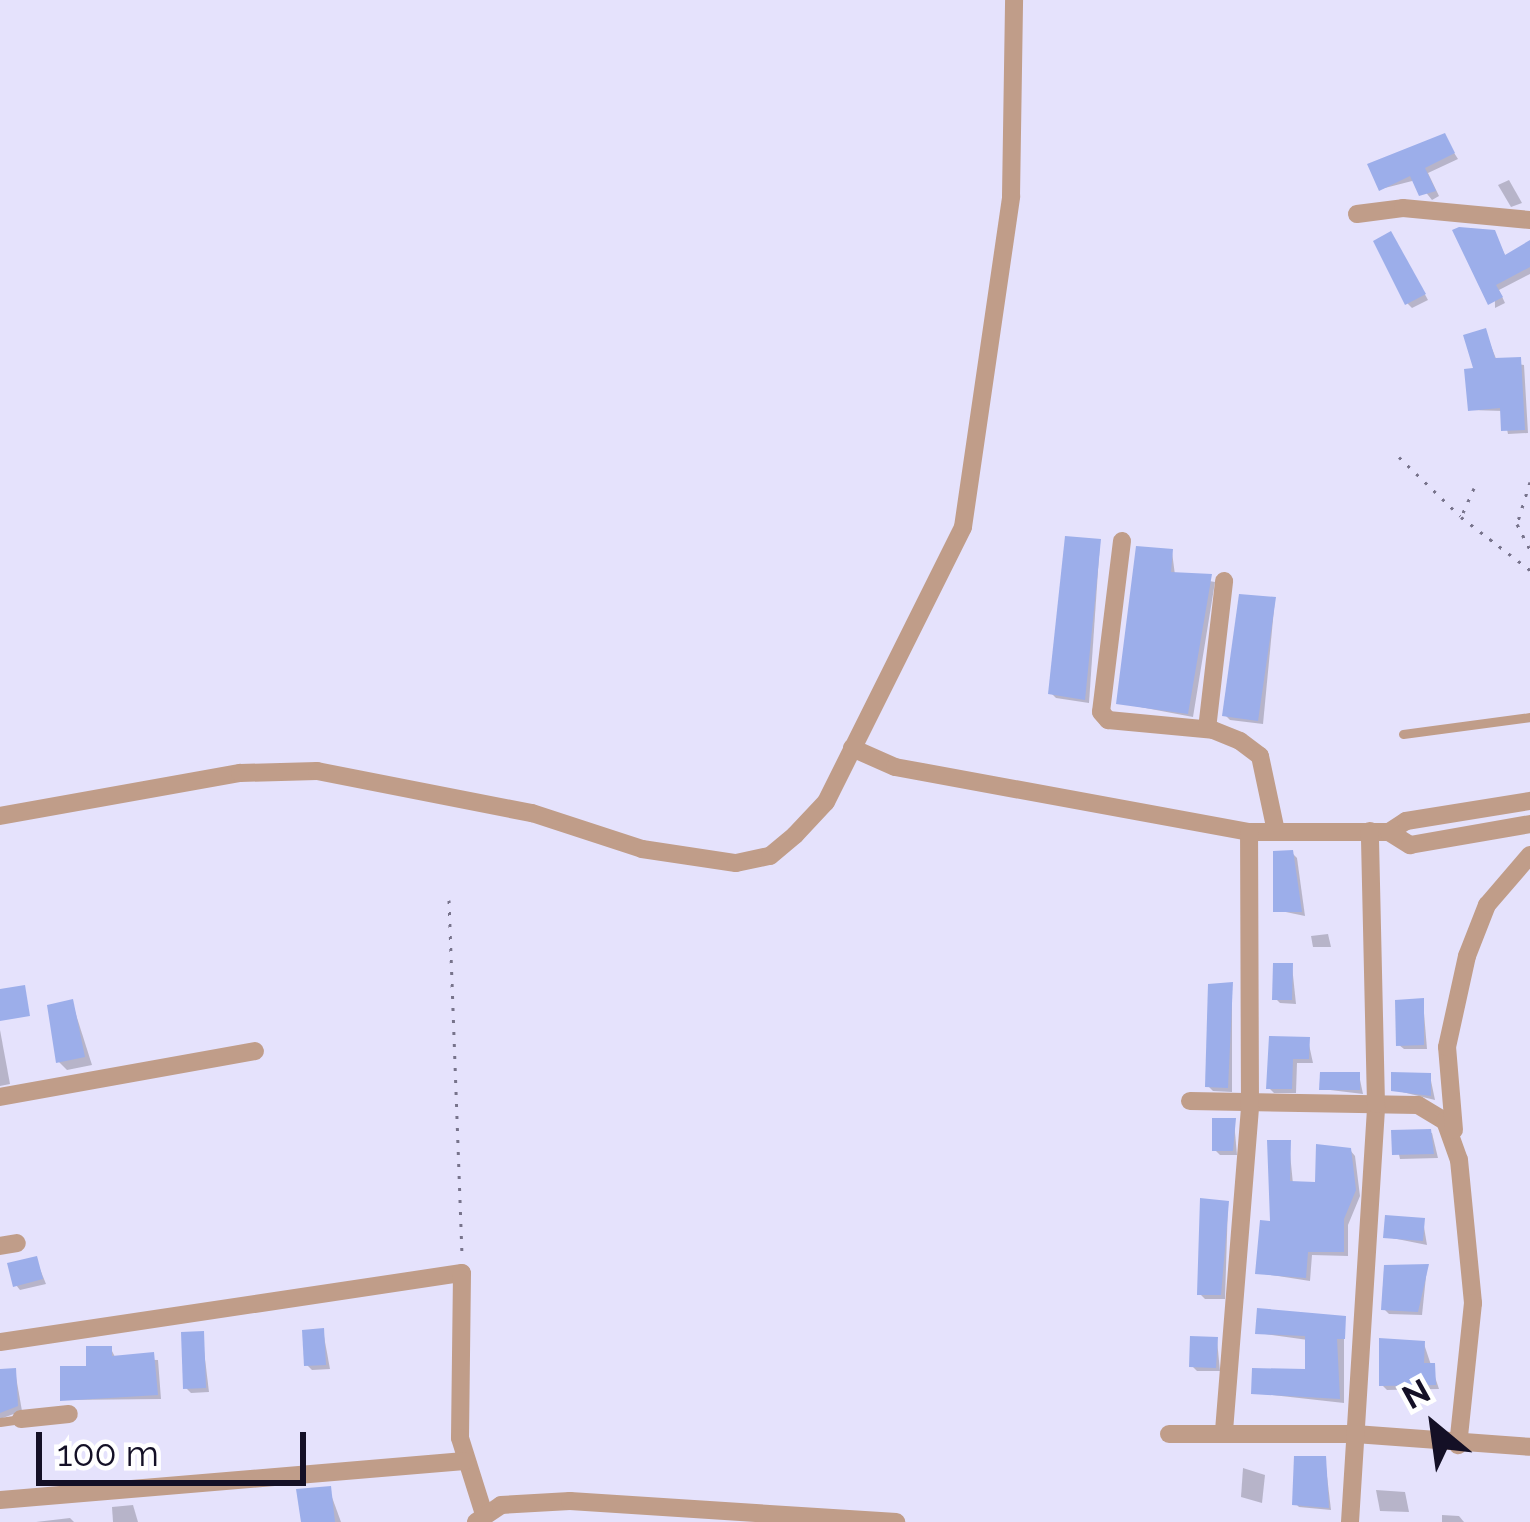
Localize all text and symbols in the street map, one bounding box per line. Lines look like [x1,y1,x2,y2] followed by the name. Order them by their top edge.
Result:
[1374,1366,1494,1486] north arrow
[1396,1371,1437,1417] text: N
[42,1408,312,1482] scale bar
[57,1432,159,1474] text: 100 m

